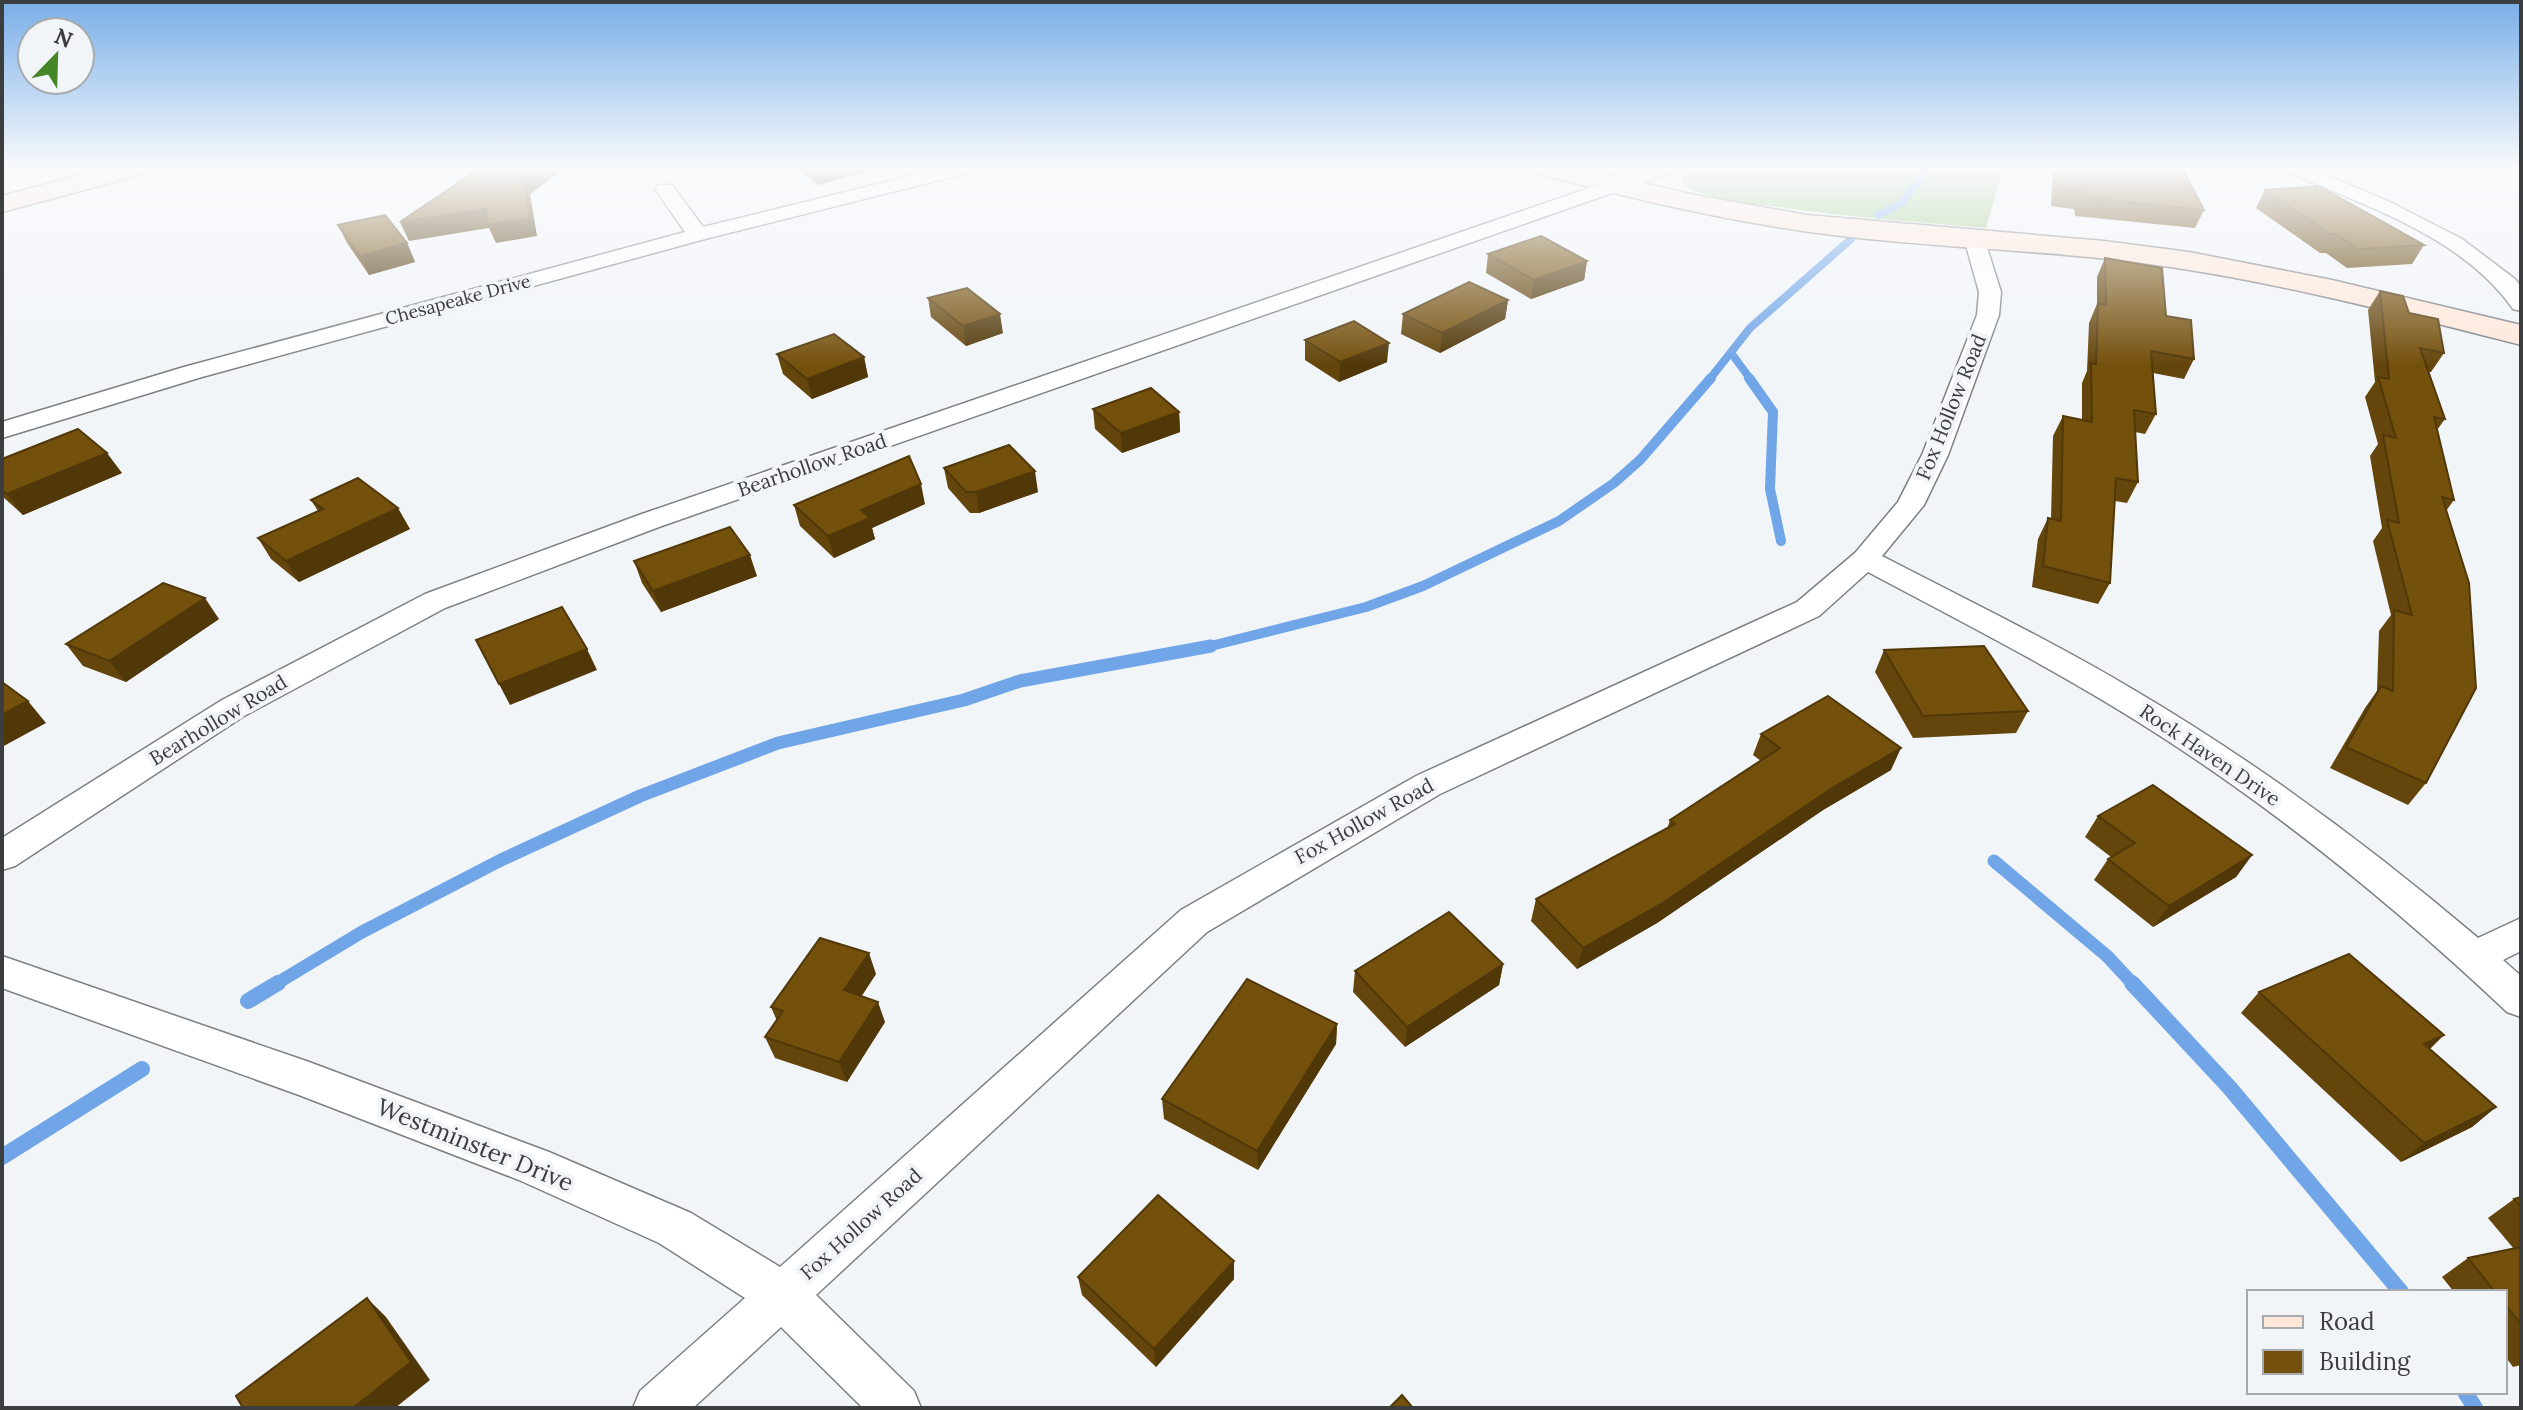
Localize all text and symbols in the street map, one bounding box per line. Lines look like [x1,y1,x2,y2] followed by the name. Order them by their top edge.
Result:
[16,16,96,96] north arrow
[51,21,77,54] text: N
[383,269,533,330] street label: Chesapeake Drive
[1910,330,1991,483] street label: Fox Hollow Road
[734,427,890,502] street label: Bearhollow Road
[144,669,291,770] street label: Bearhollow Road
[2135,698,2286,811] street label: Rock Haven Drive
[1290,772,1438,869] street label: Fox Hollow Road
[372,1091,578,1198] street label: Westminster Drive
[795,1162,927,1285] street label: Fox Hollow Road
[2247,1290,2507,1394] legend
[2319,1306,2375,1337] text: Road
[2319,1346,2411,1377] text: Building

